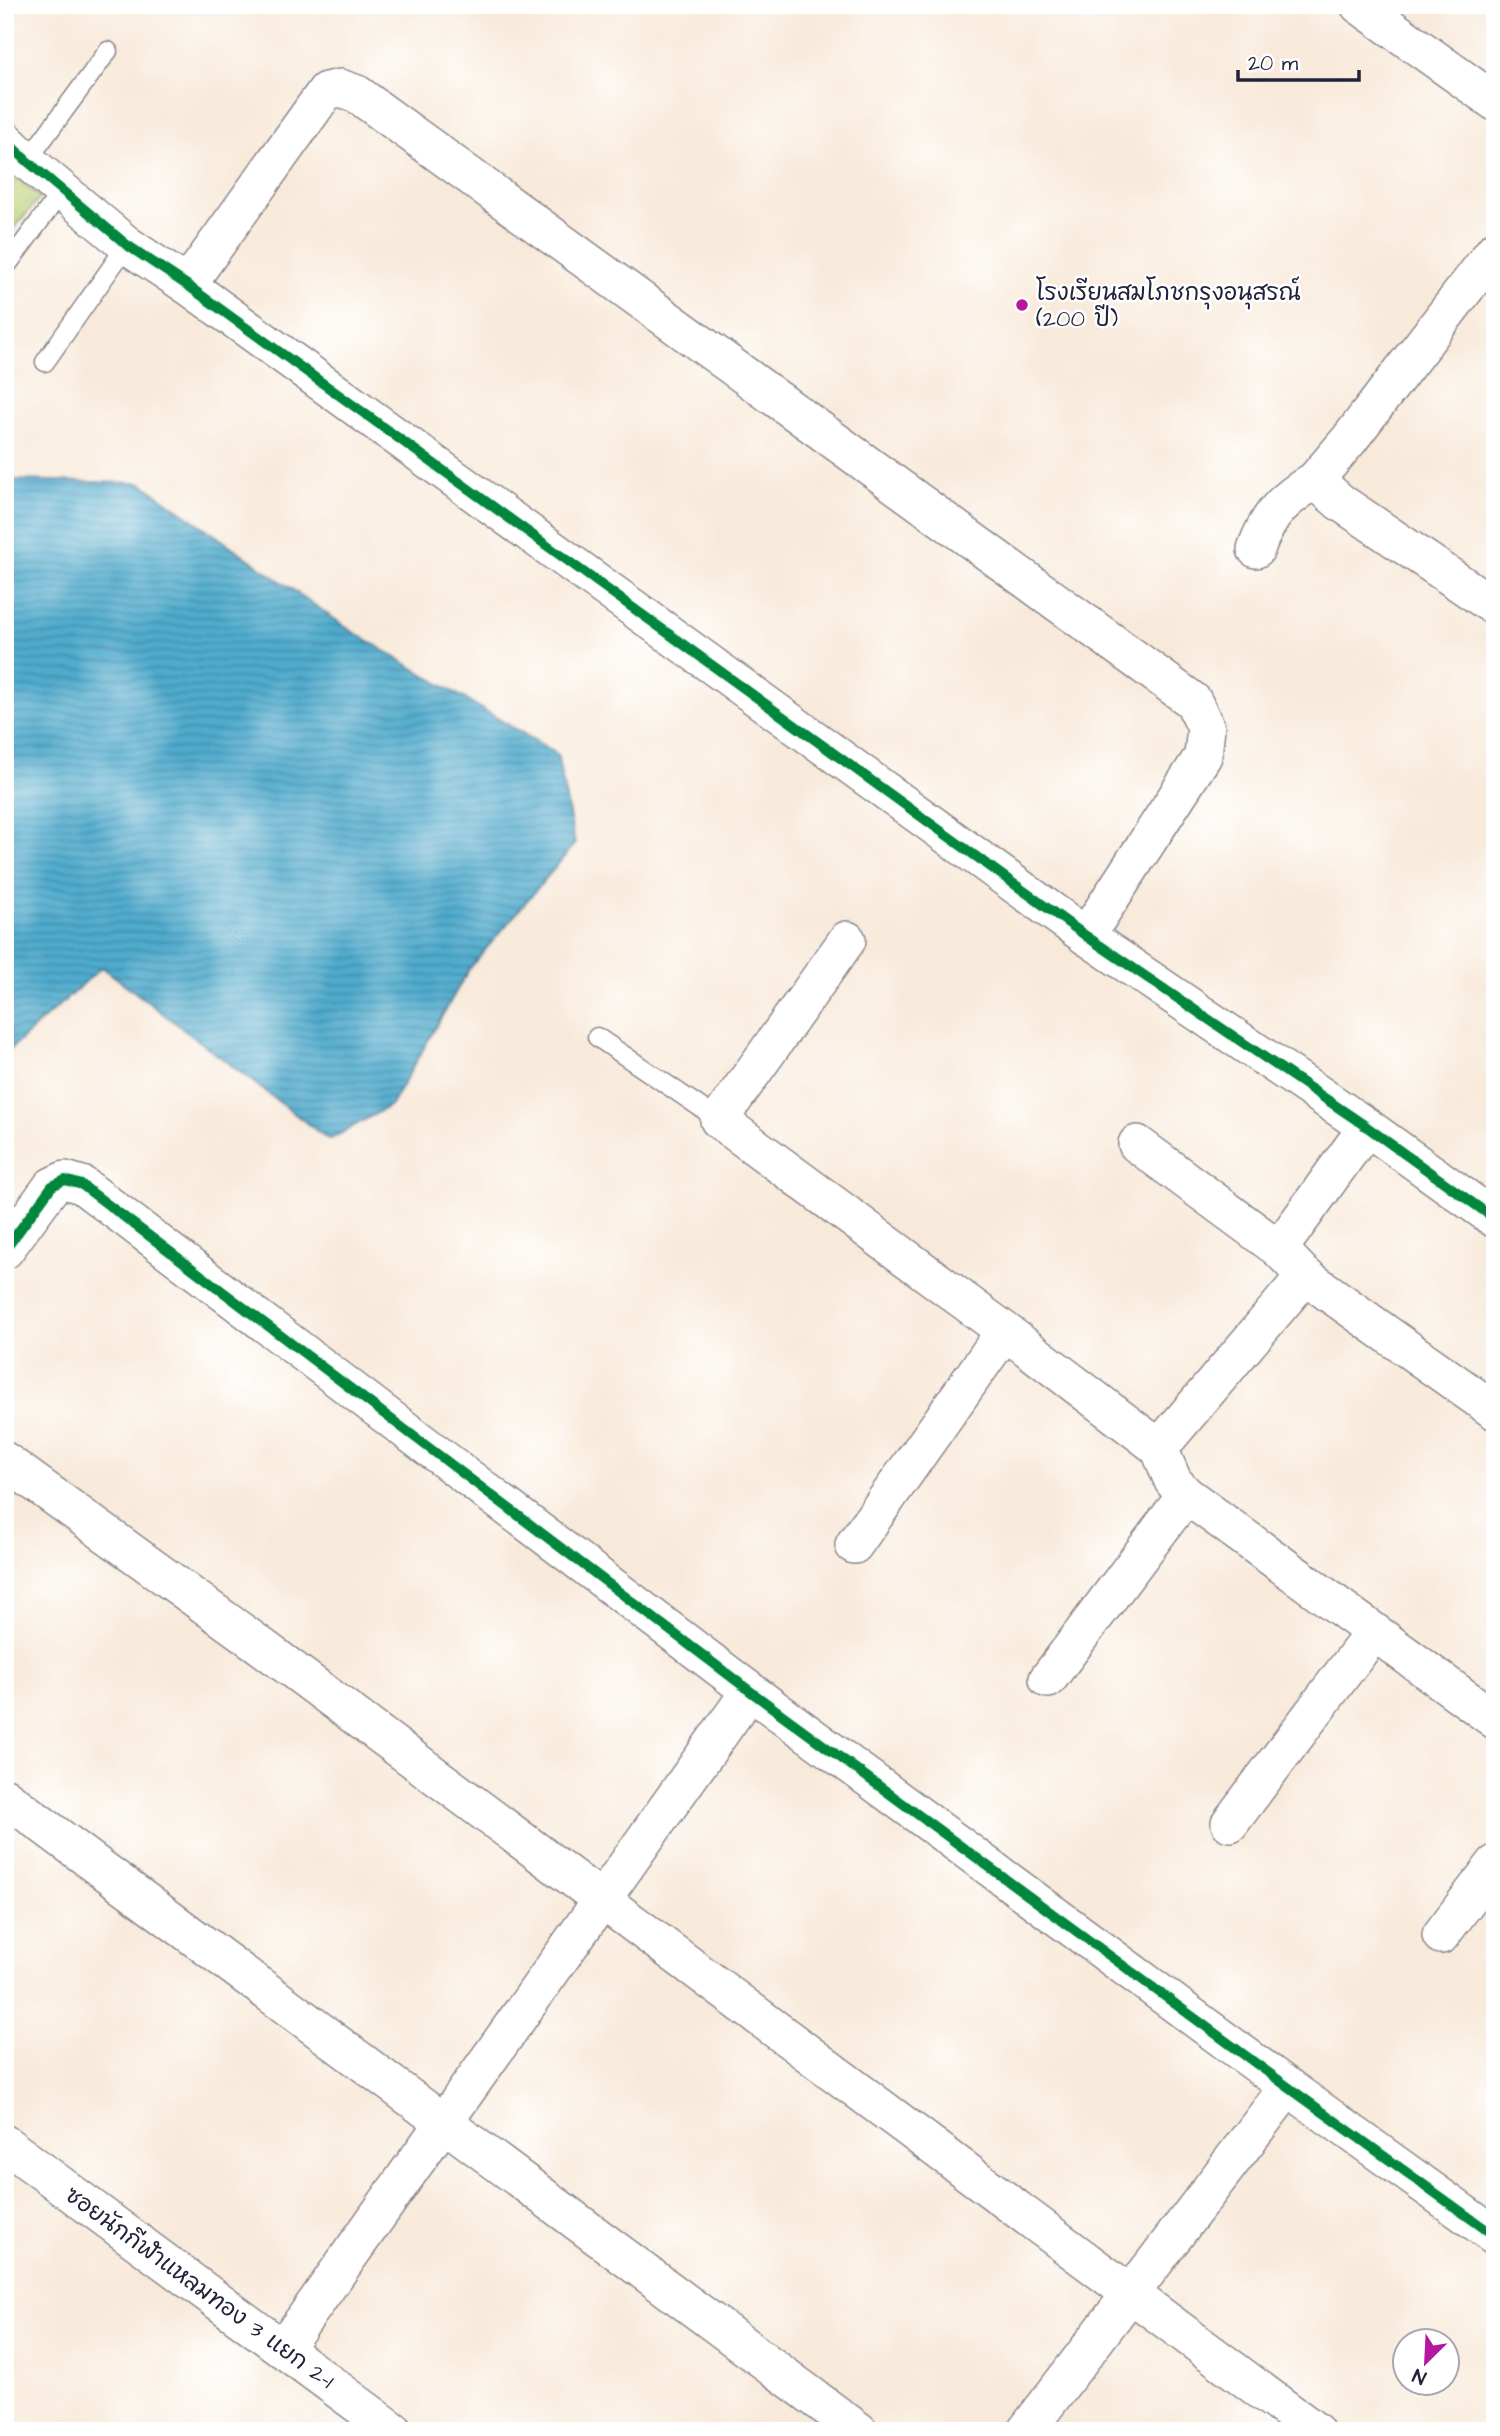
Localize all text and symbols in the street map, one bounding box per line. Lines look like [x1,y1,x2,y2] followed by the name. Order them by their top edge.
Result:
[1238,38,1358,82] scale bar
[1248,49,1299,78] text: 20 m
[1036,276,1301,335] place label: โรงเรียนสมโภชกรุงอนุสรณ์ (200 ปี)
[1014,297,1030,313] marker: โรงเรียนสมโภชกรุงอนุสรณ์ (200 ปี)
[58,2179,341,2397] street label: ซอยนักกีฬาแหลมทอง 3 แยก 2-1
[1392,2328,1462,2398] north arrow
[1409,2361,1431,2391] text: N

